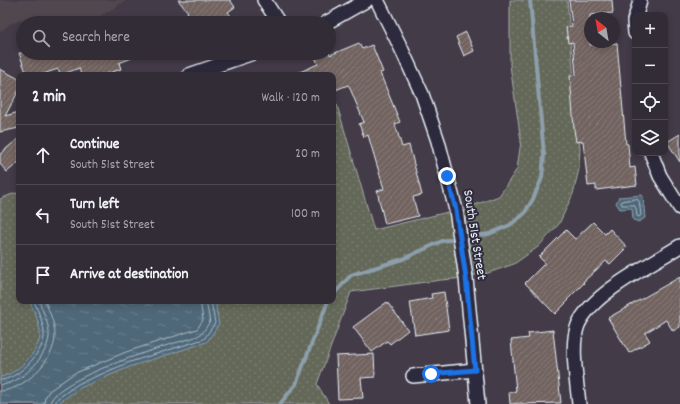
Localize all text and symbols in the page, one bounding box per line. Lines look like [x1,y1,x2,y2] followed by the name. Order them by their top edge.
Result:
[584,12,620,48] north arrow
[632,12,668,156] map controls
[632,12,668,48] button: +
[16,16,336,60] search box
[30,27,52,49] icon: search
[62,27,130,49] text: Search here
[632,48,668,84] button: −
[632,84,668,120] button: locate
[32,86,66,110] text: 2 min
[262,89,320,108] text: Walk · 120 m
[632,120,668,156] button: layers
[70,134,119,156] text: Continue
[32,144,54,166] icon: ahead
[295,145,320,164] text: 20 m
[70,156,155,175] text: South 51st Street
[438,167,456,185] route end
[457,188,491,282] street label: South 51st Street
[70,194,119,216] text: Turn left
[32,204,54,226] icon: left
[291,205,320,224] text: 100 m
[70,216,155,235] text: South 51st Street
[32,264,54,286] icon: arrive
[70,264,188,286] text: Arrive at destination
[422,365,440,383] route start

